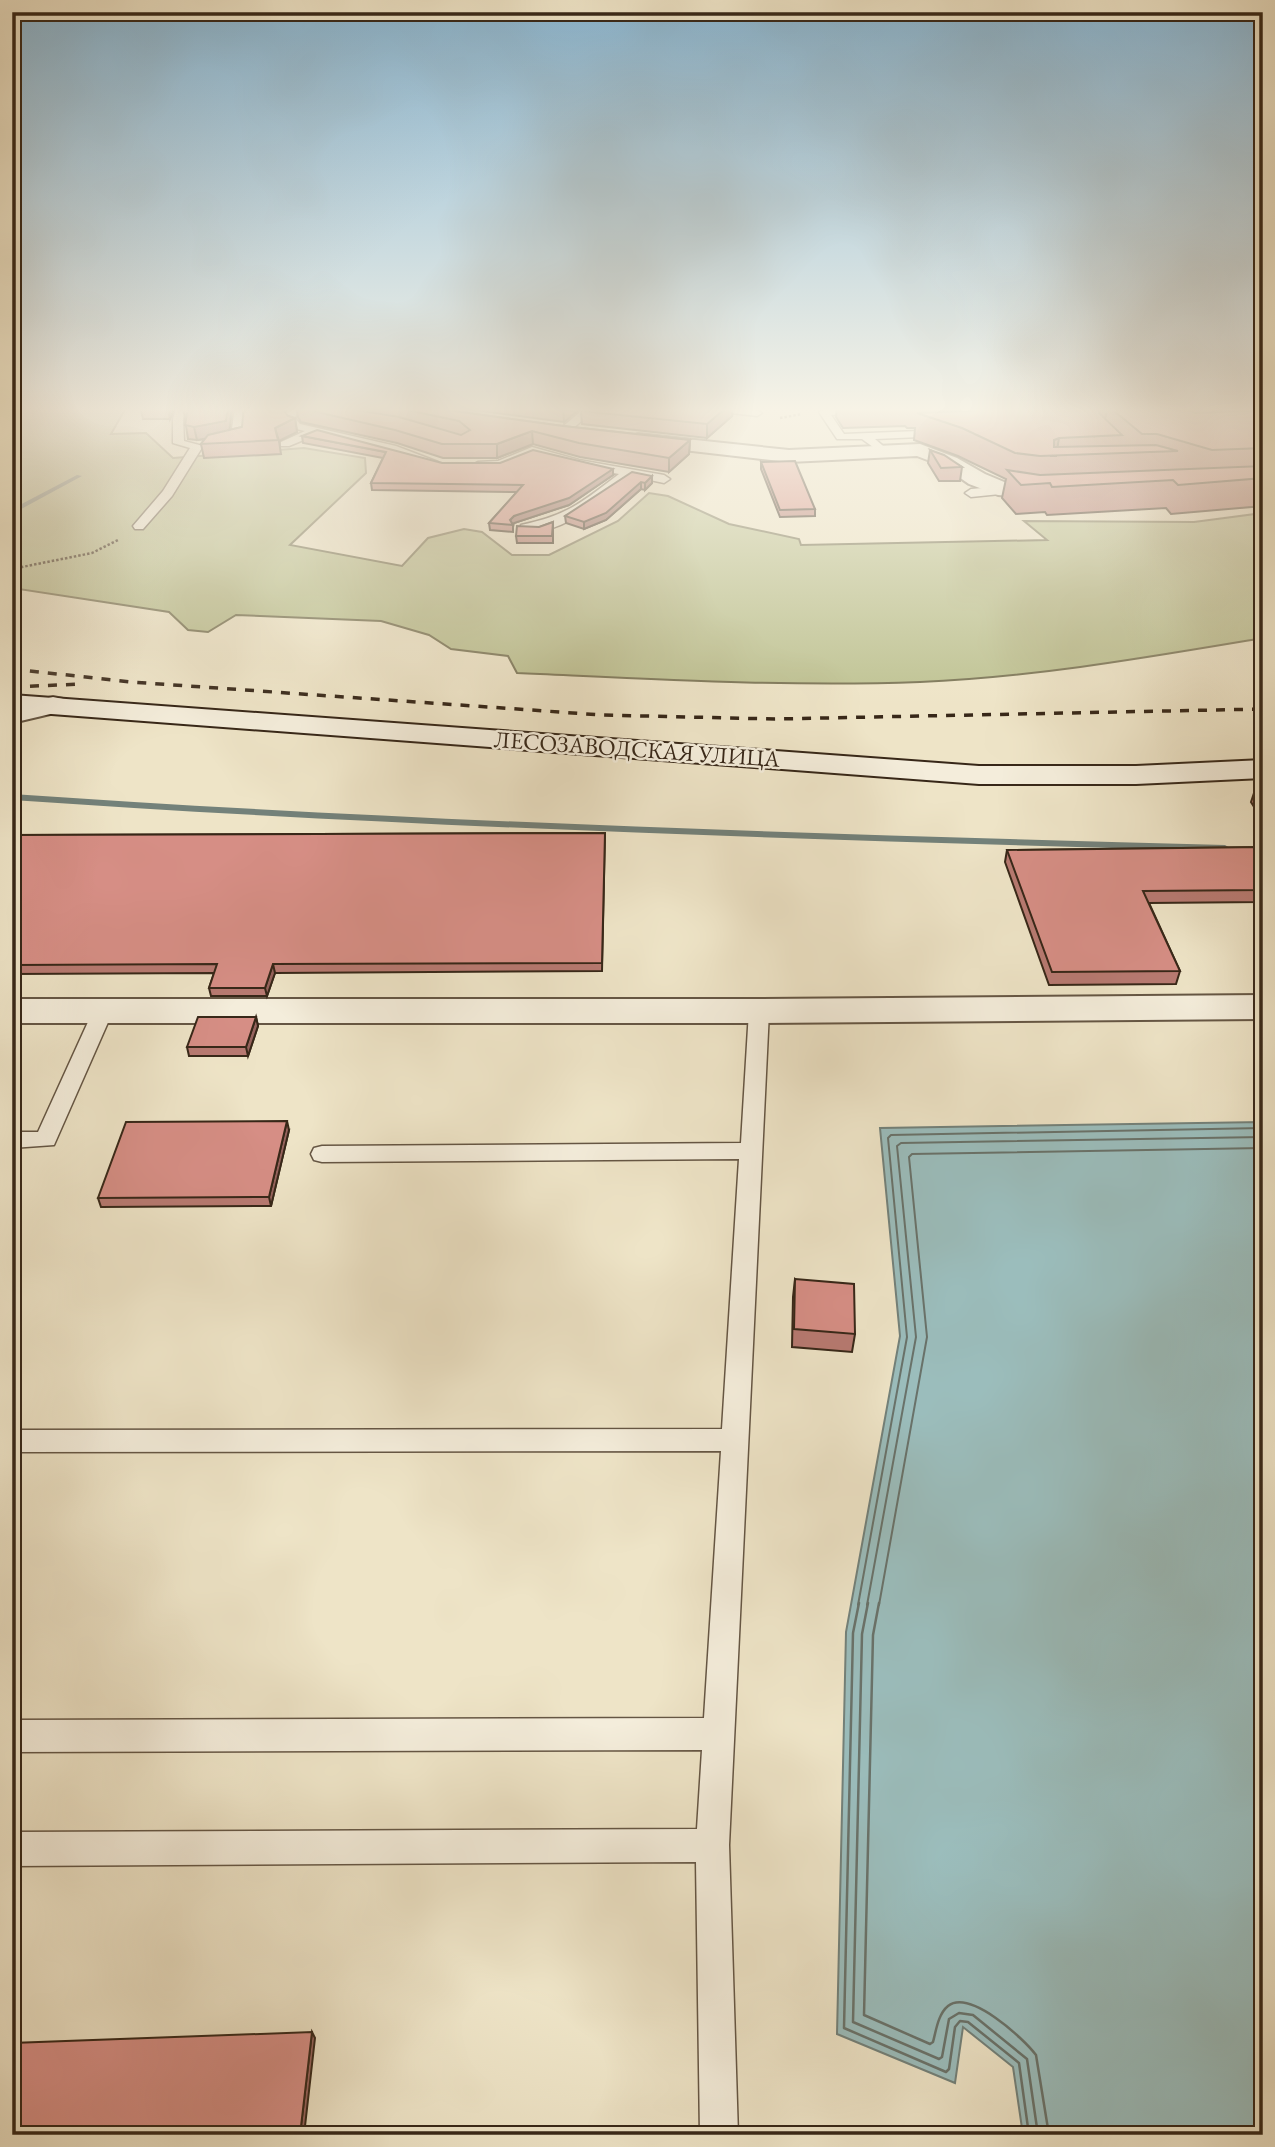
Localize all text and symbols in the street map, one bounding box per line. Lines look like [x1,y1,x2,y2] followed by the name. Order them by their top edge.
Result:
[493,724,782,774] street label: ЛЕСОЗАВОДСКАЯ УЛИЦА

